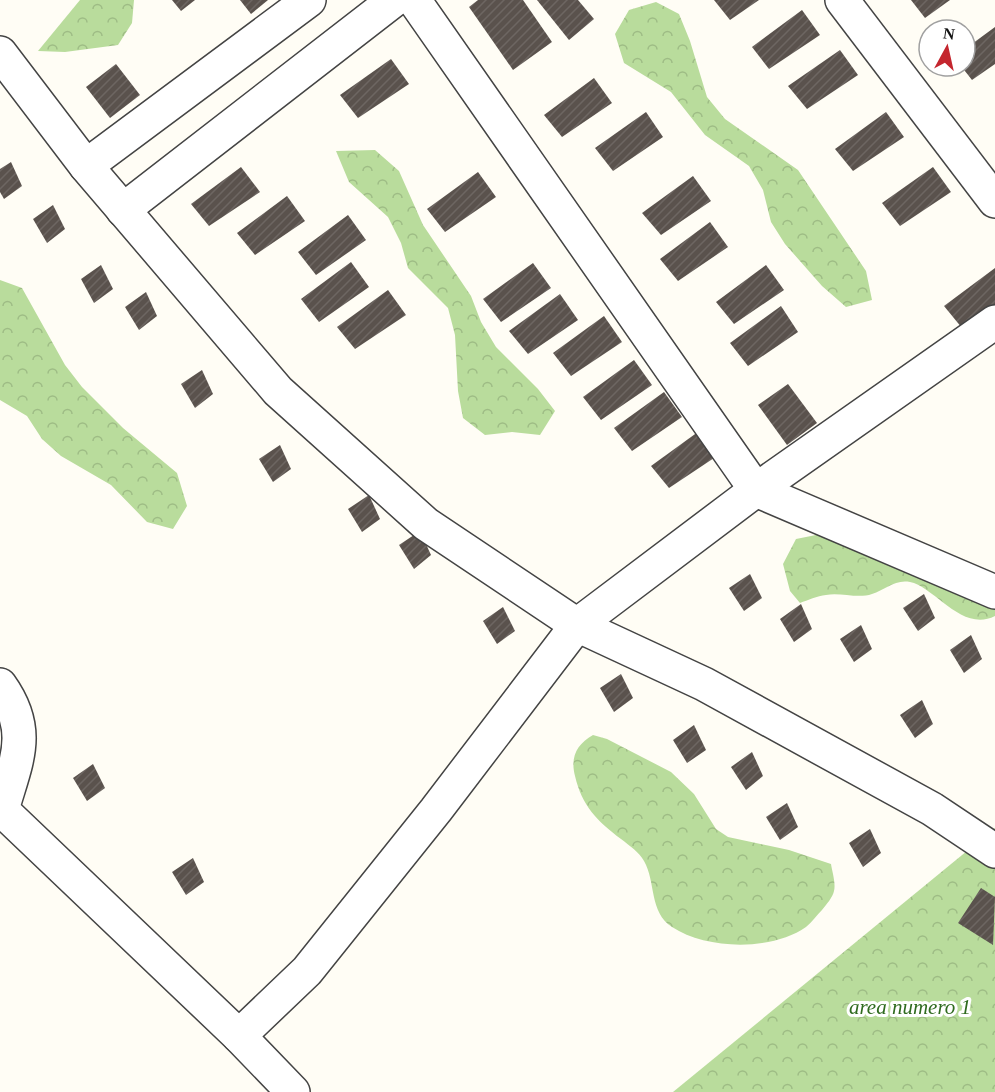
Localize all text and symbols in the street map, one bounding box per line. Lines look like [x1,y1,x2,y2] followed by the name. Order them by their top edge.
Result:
[917,18,977,78] north arrow
[942,24,956,43] text: N
[849,995,971,1019] park label: area numero 1

